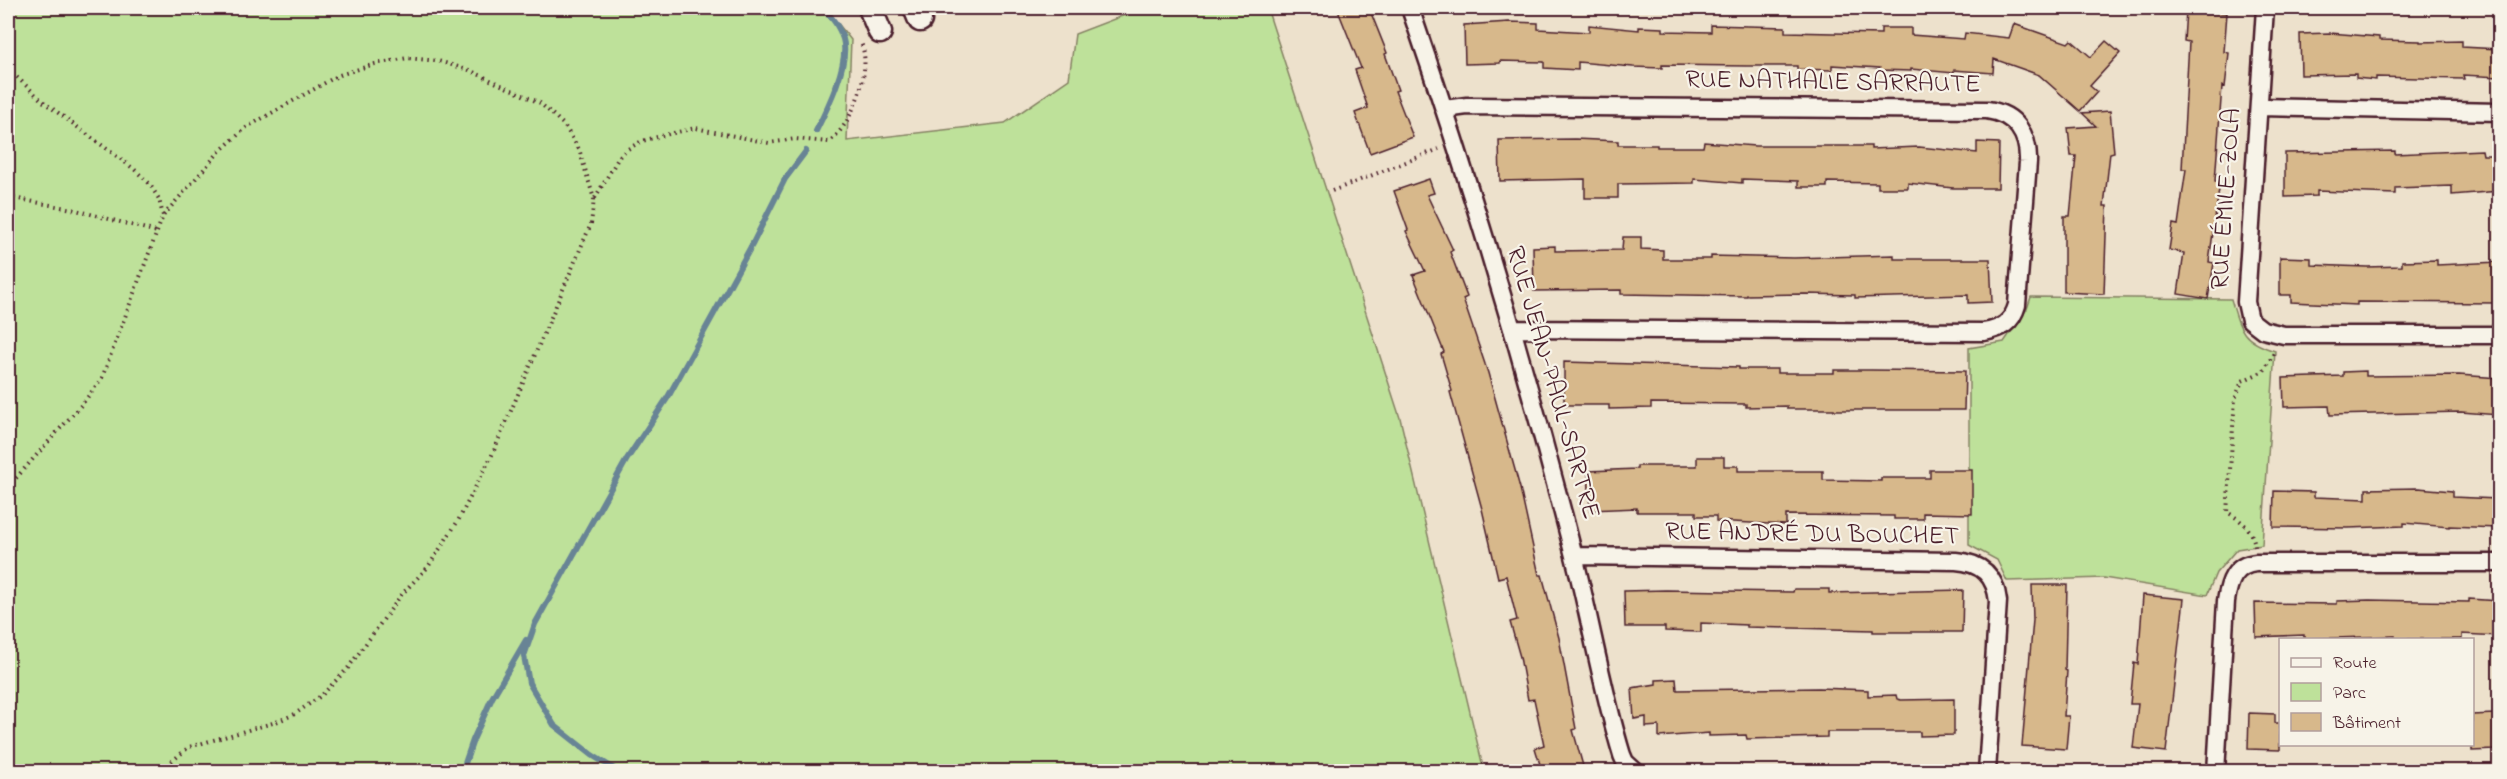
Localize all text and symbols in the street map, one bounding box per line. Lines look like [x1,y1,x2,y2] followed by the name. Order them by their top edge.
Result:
[1685,61,1981,105] street label: RUE NATHALIE SARRAUTE
[2202,107,2252,291] street label: RUE ÉMILE-ZOLA
[1495,242,1609,524] street label: RUE JEAN-PAUL-SARTRE
[1665,513,1959,557] street label: RUE ANDRÉ DU BOUCHET
[2279,638,2474,746] legend
[2333,651,2378,677] text: Route
[2333,681,2366,707] text: Parc
[2332,711,2401,737] text: Bâtiment

